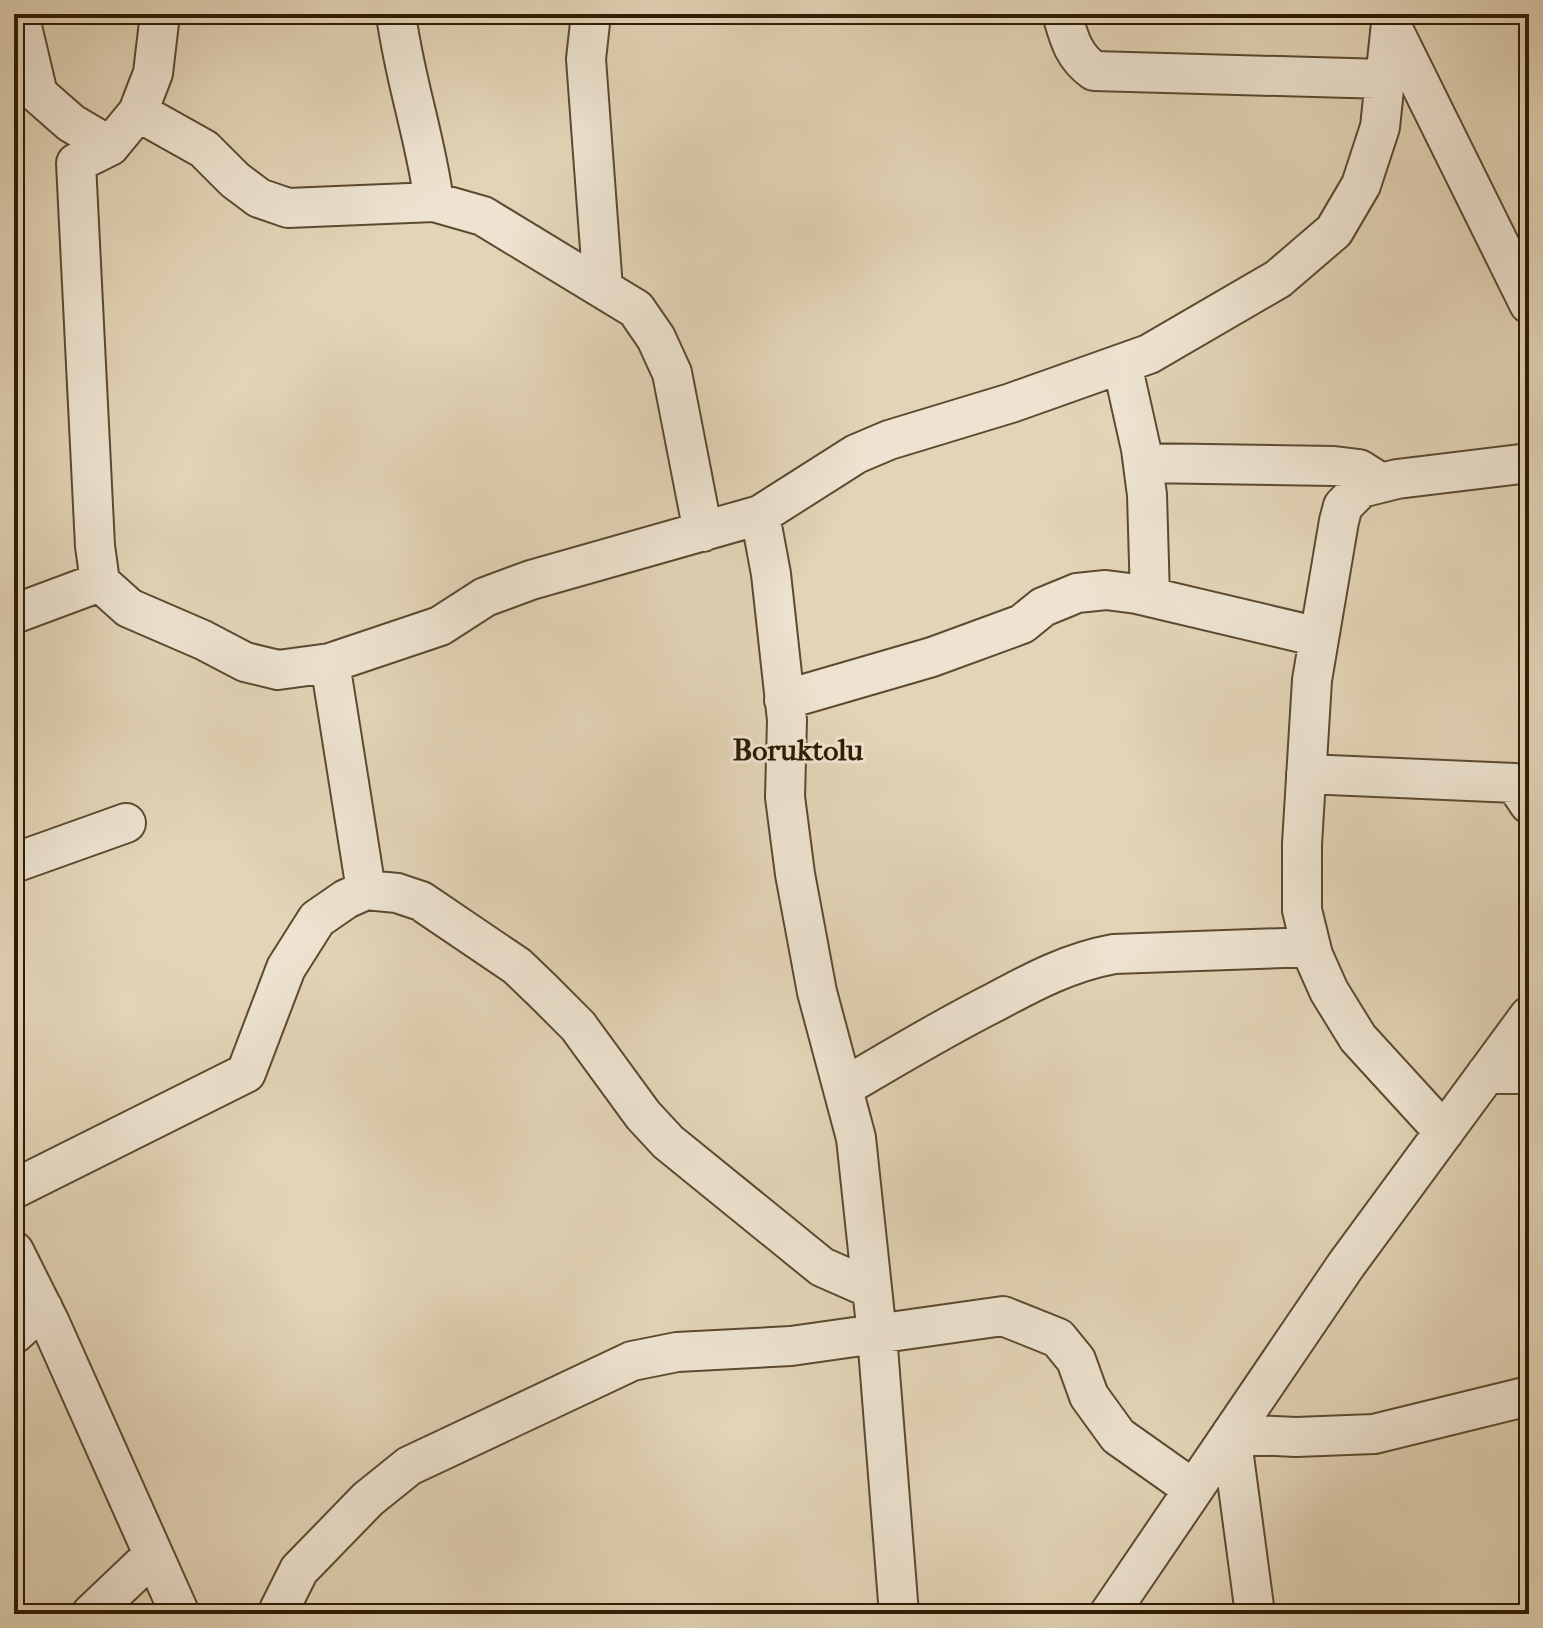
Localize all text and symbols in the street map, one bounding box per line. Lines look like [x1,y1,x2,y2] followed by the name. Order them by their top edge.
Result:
[733,733,864,768] district label: Boruktolu

